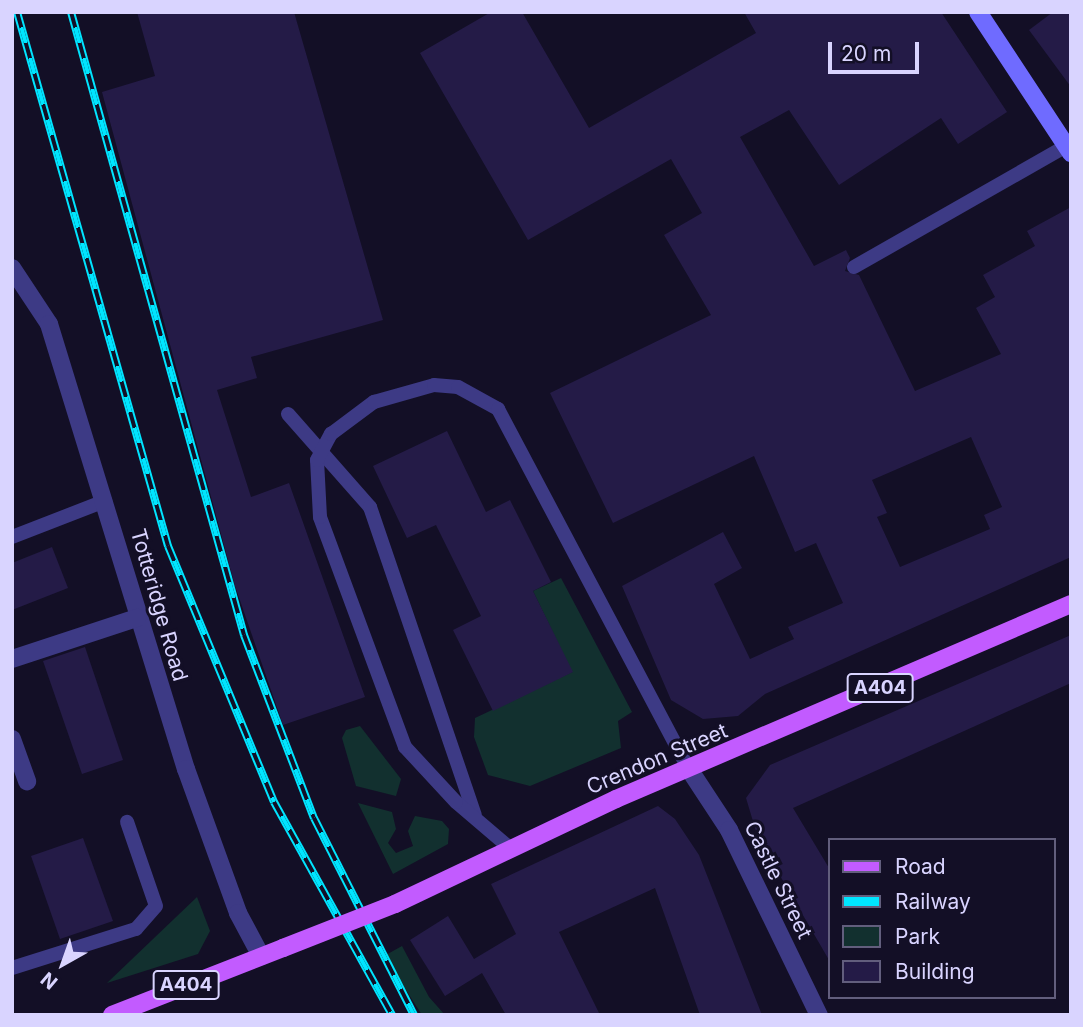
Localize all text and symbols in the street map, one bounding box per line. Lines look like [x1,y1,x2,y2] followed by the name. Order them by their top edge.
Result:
[831,28,922,72] scale bar
[841,41,891,66] text: 20 m
[125,526,193,684] street label: Totteridge Road
[845,673,915,704] road number: A404
[583,718,731,800] street label: Crendon Street
[739,817,817,943] street label: Castle Street
[828,838,1055,999] legend
[895,854,946,879] text: Road
[895,889,971,914] text: Railway
[895,924,940,949] text: Park
[28,929,98,999] north arrow
[895,959,975,984] text: Building
[36,967,62,994] text: N
[151,970,221,1001] road number: A404

